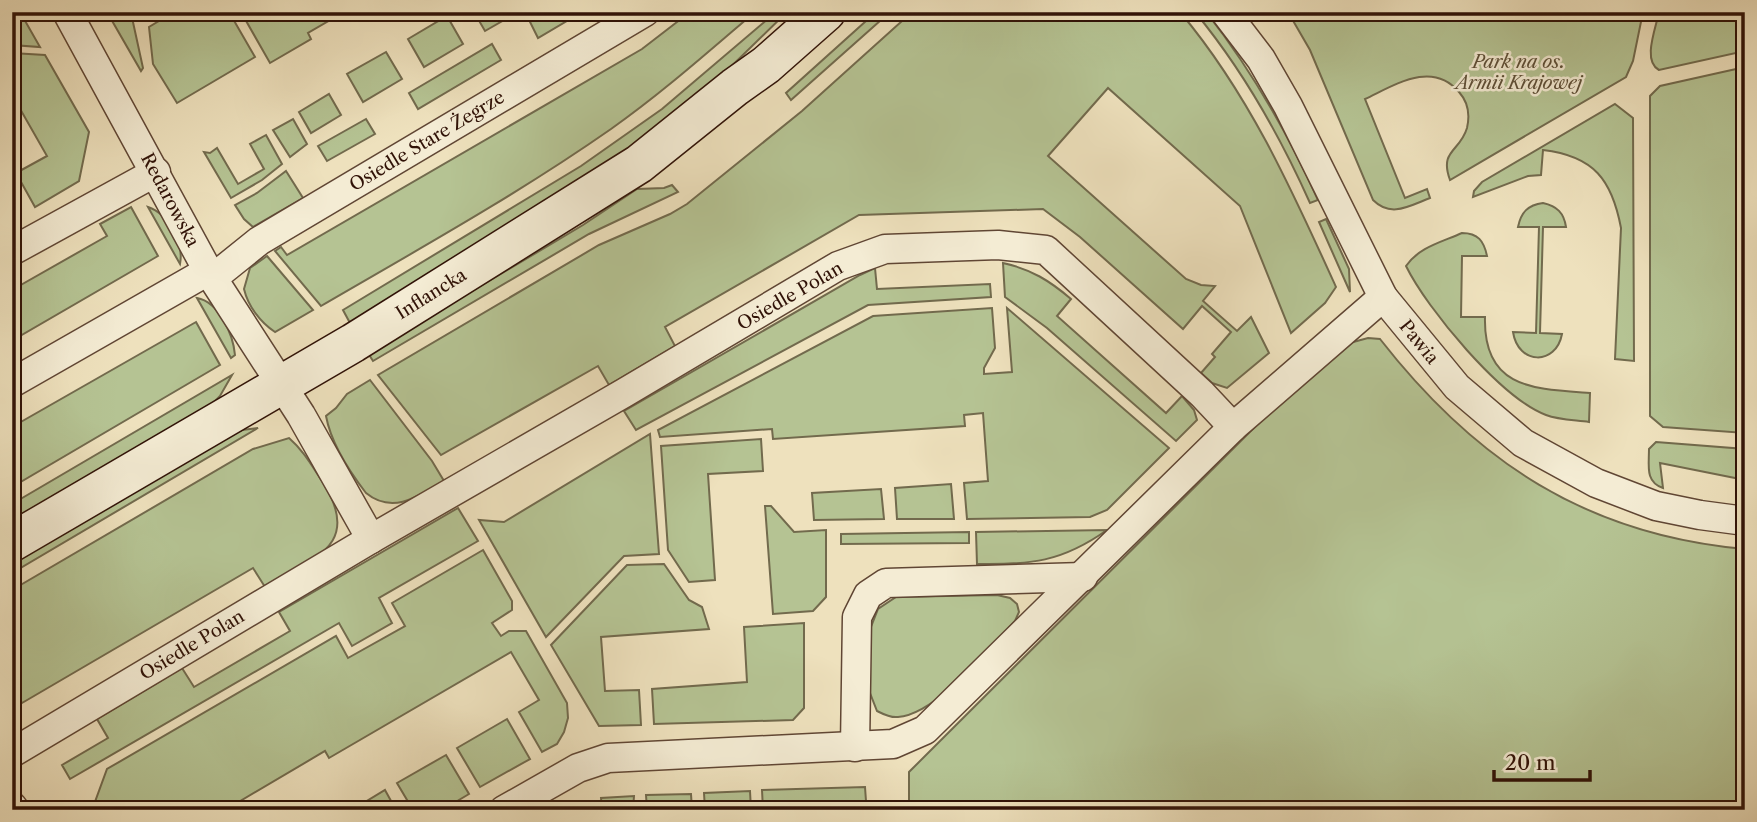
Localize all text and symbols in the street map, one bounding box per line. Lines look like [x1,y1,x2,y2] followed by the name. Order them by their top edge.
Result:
[1453,51,1583,94] park label: Park na os. Armii Krajowej
[345,85,509,196] street label: Osiedle Stare Żegrze
[136,149,204,251] street label: Redarowska
[733,257,847,335] street label: Osiedle Polan
[392,263,471,324] street label: Inflancka
[1395,315,1444,369] street label: Pawia
[136,605,248,685] street label: Osiedle Polan
[1494,738,1591,782] scale bar
[1505,750,1556,775] text: 20 m

